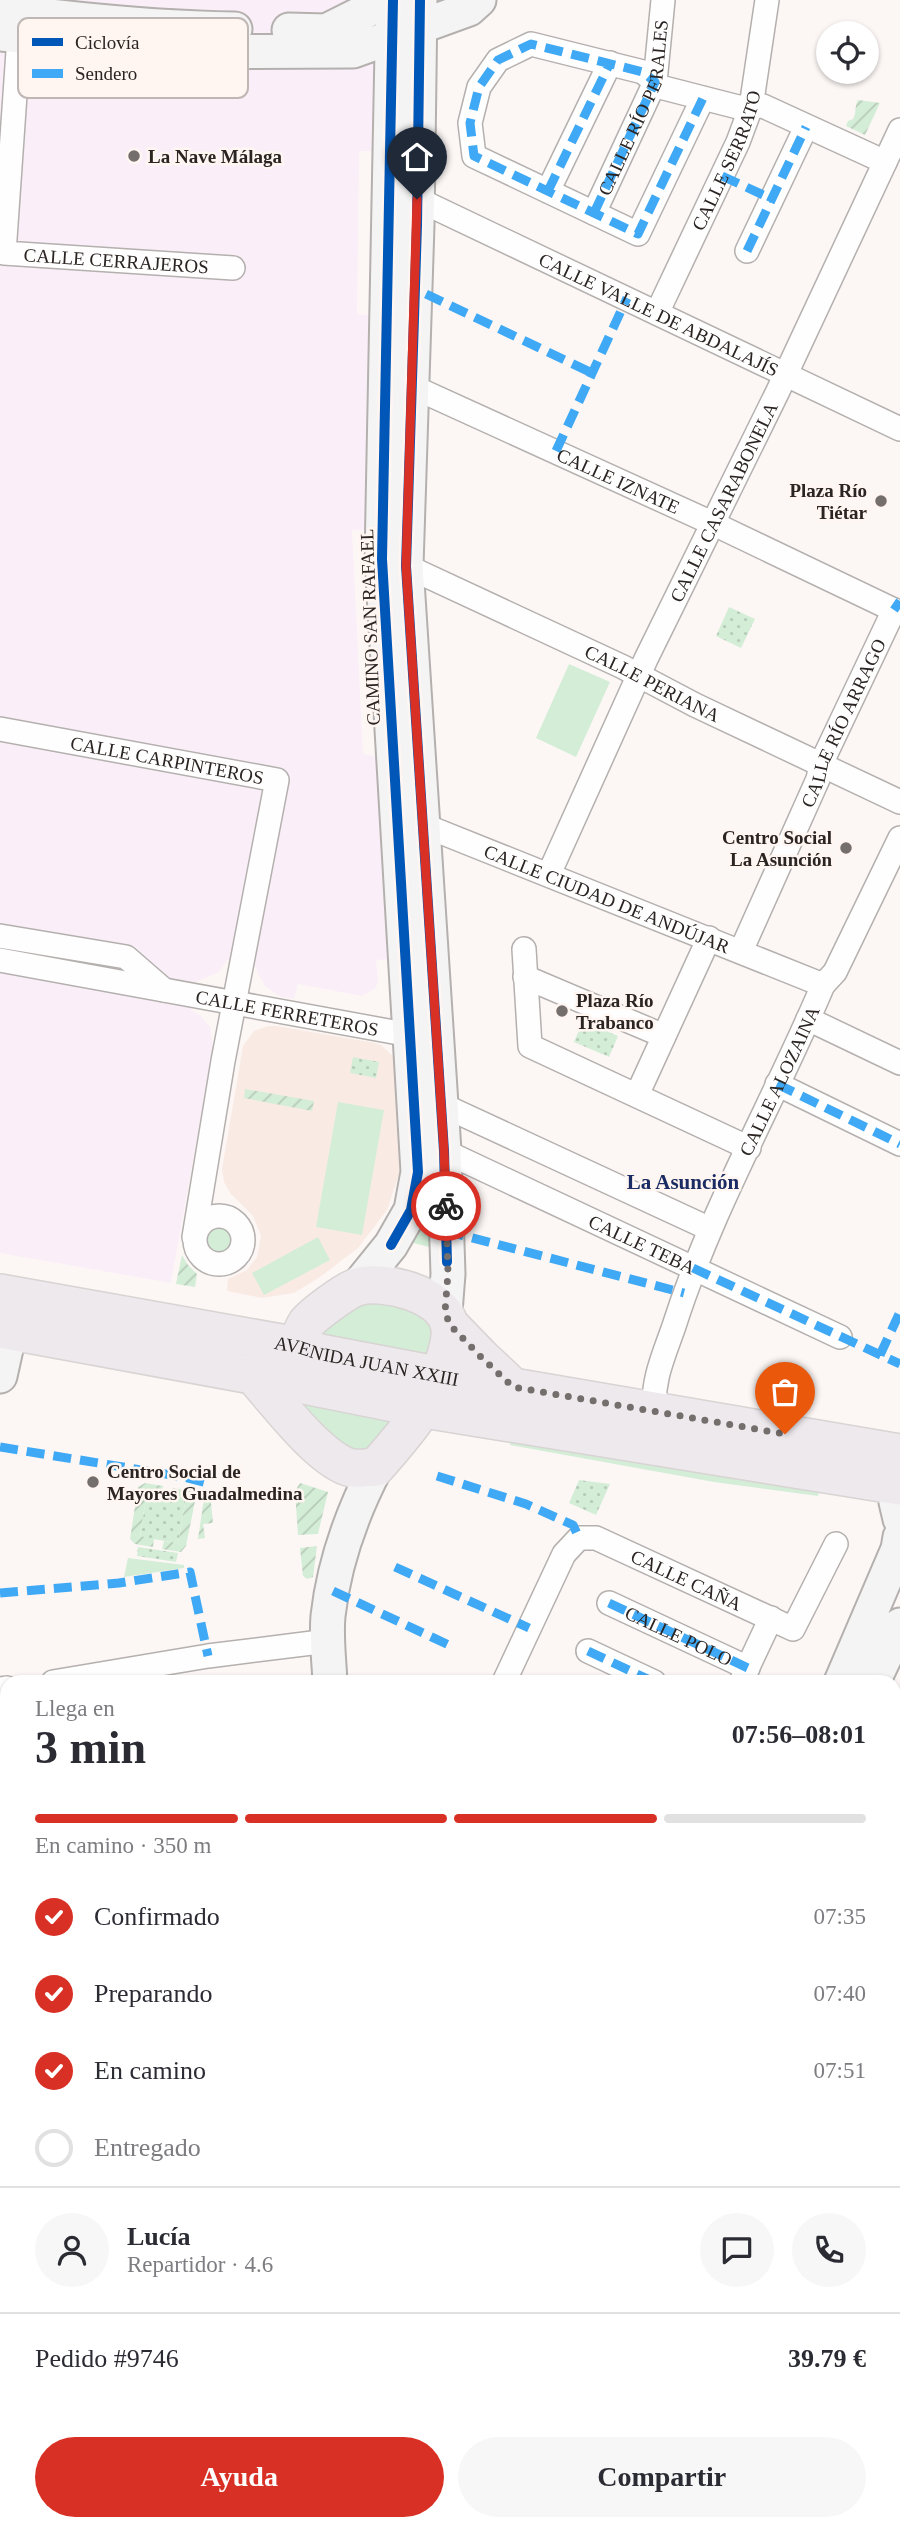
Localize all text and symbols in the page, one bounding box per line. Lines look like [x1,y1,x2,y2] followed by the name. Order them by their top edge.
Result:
[18,18,248,98] legend
[593,19,672,198] street label: CALLE RÍO PERALES
[816,21,879,84] map controls
[816,21,879,84] button: locate
[75,32,140,53] text: Ciclovía
[75,63,137,84] text: Sendero
[687,89,764,234] street label: CALLE SERRATO
[387,127,447,199] pin
[398,138,436,176] icon: home
[148,146,283,167] place label: La Nave Málaga
[126,148,142,164] marker: La Nave Málaga
[23,244,209,277] street label: CALLE CERRAJEROS
[536,248,782,380] street label: CALLE VALLE DE ABDALAJÍS
[665,398,782,605] street label: CALLE CASARABONELA
[554,443,683,518] street label: CALLE IZNATE
[789,480,868,523] place label: Plaza Río Tiétar
[873,493,889,509] marker: Plaza Río Tiétar
[356,528,384,726] street label: CAMINO SAN RAFAEL
[796,635,889,811] street label: CALLE RÍO ARRAGO
[582,640,724,726] street label: CALLE PERIANA
[69,732,265,788] street label: CALLE CARPINTEROS
[722,827,832,870] place label: Centro Social La Asunción
[481,840,733,957] street label: CALLE CIUDAD DE ANDÚJAR
[838,840,854,856] marker: Centro Social La Asunción
[194,986,380,1040] street label: CALLE FERRETEROS
[576,990,654,1033] place label: Plaza Río Trabanco
[735,1002,823,1159] street label: CALLE ALOZAINA
[554,1003,570,1019] marker: Plaza Río Trabanco
[627,1170,740,1194] district label: La Asunción
[411,1171,481,1241] courier
[427,1187,465,1225] icon: bike
[586,1210,699,1278] street label: CALLE TEBA
[273,1332,461,1390] street label: AVENIDA JUAN XXIII
[755,1362,815,1434] pin
[766,1373,804,1411] icon: bag
[107,1461,303,1504] place label: Centro Social de Mayores Guadalmedina
[85,1474,101,1490] marker: Centro Social de Mayores Guadalmedina
[628,1545,746,1615] street label: CALLE CAÑA
[622,1602,736,1670] street label: CALLE POLO
[35,1696,115,1721] text: Llega en
[732,1720,866,1749] text: 07:56–08:01
[35,1722,146,1773] text: 3 min
[35,1833,211,1858] text: En camino · 350 m
[35,1898,73,1936] icon: check
[94,1902,220,1931] text: Confirmado
[814,1904,866,1929] text: 07:35
[35,1975,73,2013] icon: check
[94,1979,212,2008] text: Preparando
[814,1981,866,2006] text: 07:40
[35,2052,73,2090] icon: check
[94,2056,206,2085] text: En camino
[814,2058,866,2083] text: 07:51
[94,2133,201,2162] text: Entregado
[35,2213,109,2287] button: person
[700,2213,774,2287] button: chat
[792,2213,866,2287] button: phone
[127,2222,191,2251] text: Lucía
[127,2252,273,2277] text: Repartidor · 4.6
[35,2344,179,2373] text: Pedido #9746
[788,2344,866,2373] text: 39.79 €
[35,2437,444,2517] button: Ayuda
[458,2437,866,2517] button: Compartir

